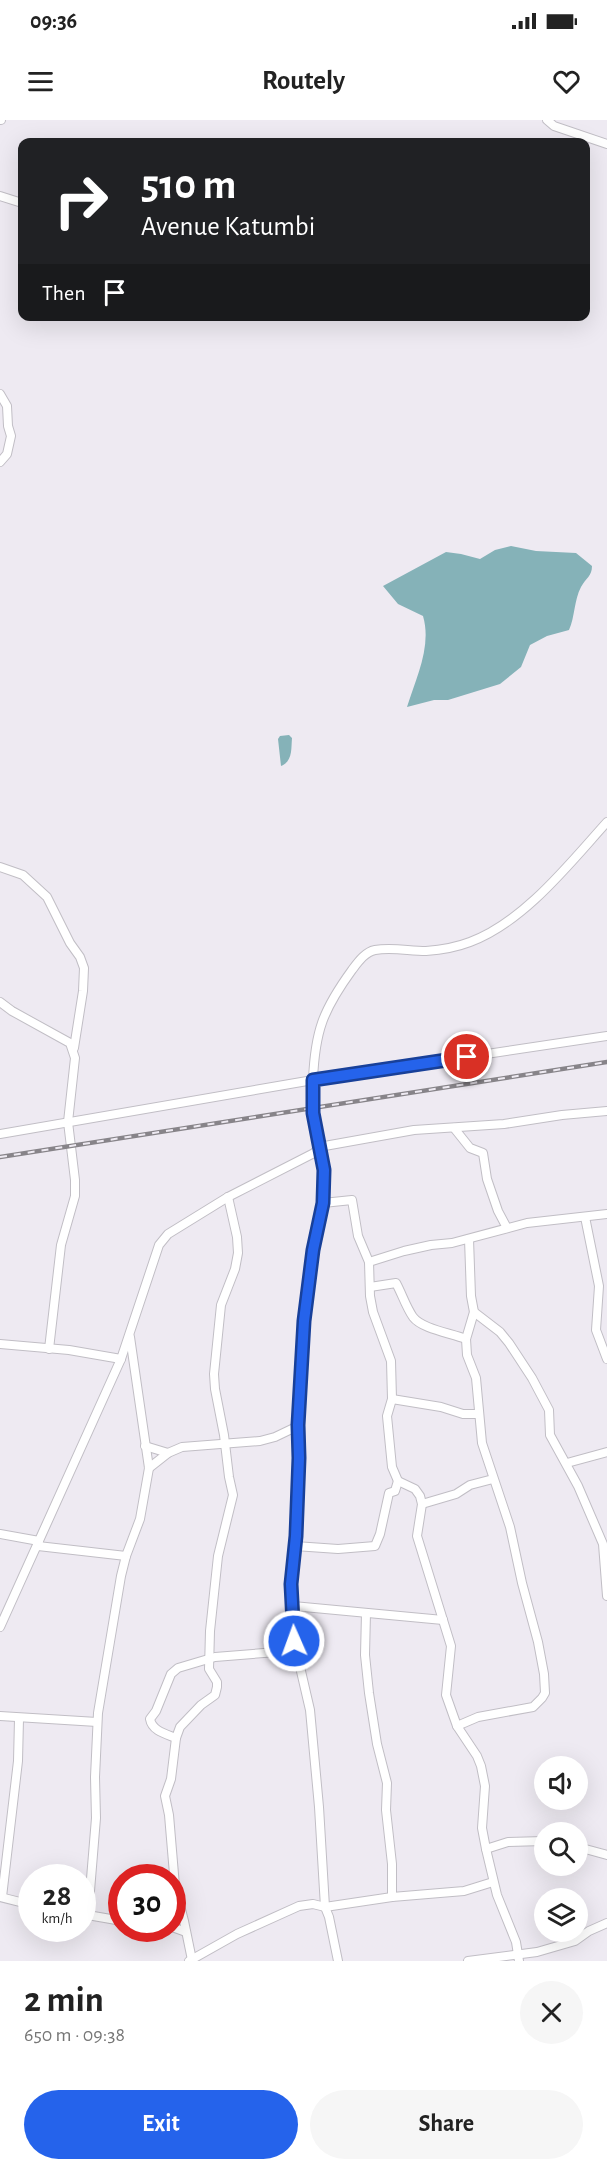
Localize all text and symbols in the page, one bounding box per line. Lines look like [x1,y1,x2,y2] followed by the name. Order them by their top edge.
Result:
[30,10,77,32] text: 09:36
[24,65,57,98] icon: menu
[550,65,583,98] icon: heart
[262,67,345,94] text: Routely
[42,162,120,240] icon: right
[141,164,236,206] text: 510 m
[141,213,315,240] text: Avenue Katumbi
[98,276,131,309] icon: arrive
[42,282,86,304] text: Then
[441,1031,492,1082] pin
[450,1040,483,1073] icon: arrive
[262,1609,326,1673] position arrow
[534,1756,588,1942] map controls
[534,1756,588,1810] button: sound
[534,1822,588,1876] button: search
[108,1864,186,1942] speed limit sign: 30
[43,1881,71,1911] text: 28
[534,1888,588,1942] button: layers
[42,1911,72,1926] text: km/h
[520,1981,583,2044] button: close
[24,1982,104,2018] text: 2 min
[24,2025,125,2045] text: 650 m · 09:38
[24,2090,298,2159] button: Exit
[310,2090,583,2159] button: Share

